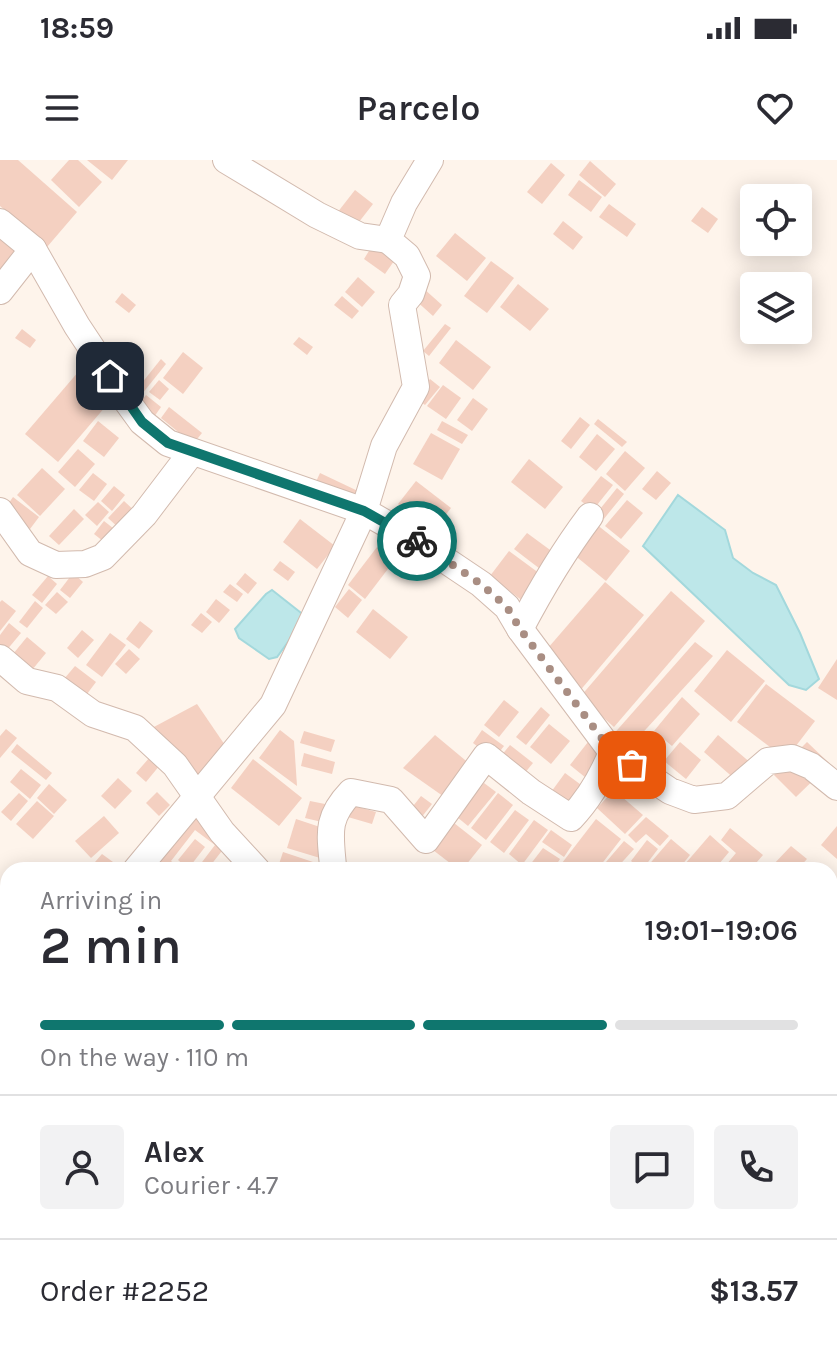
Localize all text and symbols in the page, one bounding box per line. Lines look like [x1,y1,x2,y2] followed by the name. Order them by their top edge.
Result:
[40,10,114,46] text: 18:59
[40,86,84,130] icon: menu
[753,86,797,130] icon: heart
[357,87,480,129] text: Parcelo
[740,184,812,344] map controls
[740,184,812,256] button: locate
[740,272,812,344] button: layers
[76,342,144,410] pin
[88,354,132,398] icon: home
[377,501,457,581] courier
[395,519,439,563] icon: bike
[598,731,666,799] pin
[610,743,654,787] icon: bag
[40,885,162,916] text: Arriving in
[644,912,798,948] text: 19:01–19:06
[40,915,182,976] text: 2 min
[40,1042,249,1073] text: On the way · 110 m
[40,1125,124,1209] button: person
[610,1125,694,1209] button: chat
[714,1125,798,1209] button: phone
[144,1134,204,1170] text: Alex
[144,1170,278,1201] text: Courier · 4.7
[40,1273,209,1309] text: Order #2252
[709,1273,798,1309] text: $13.57

